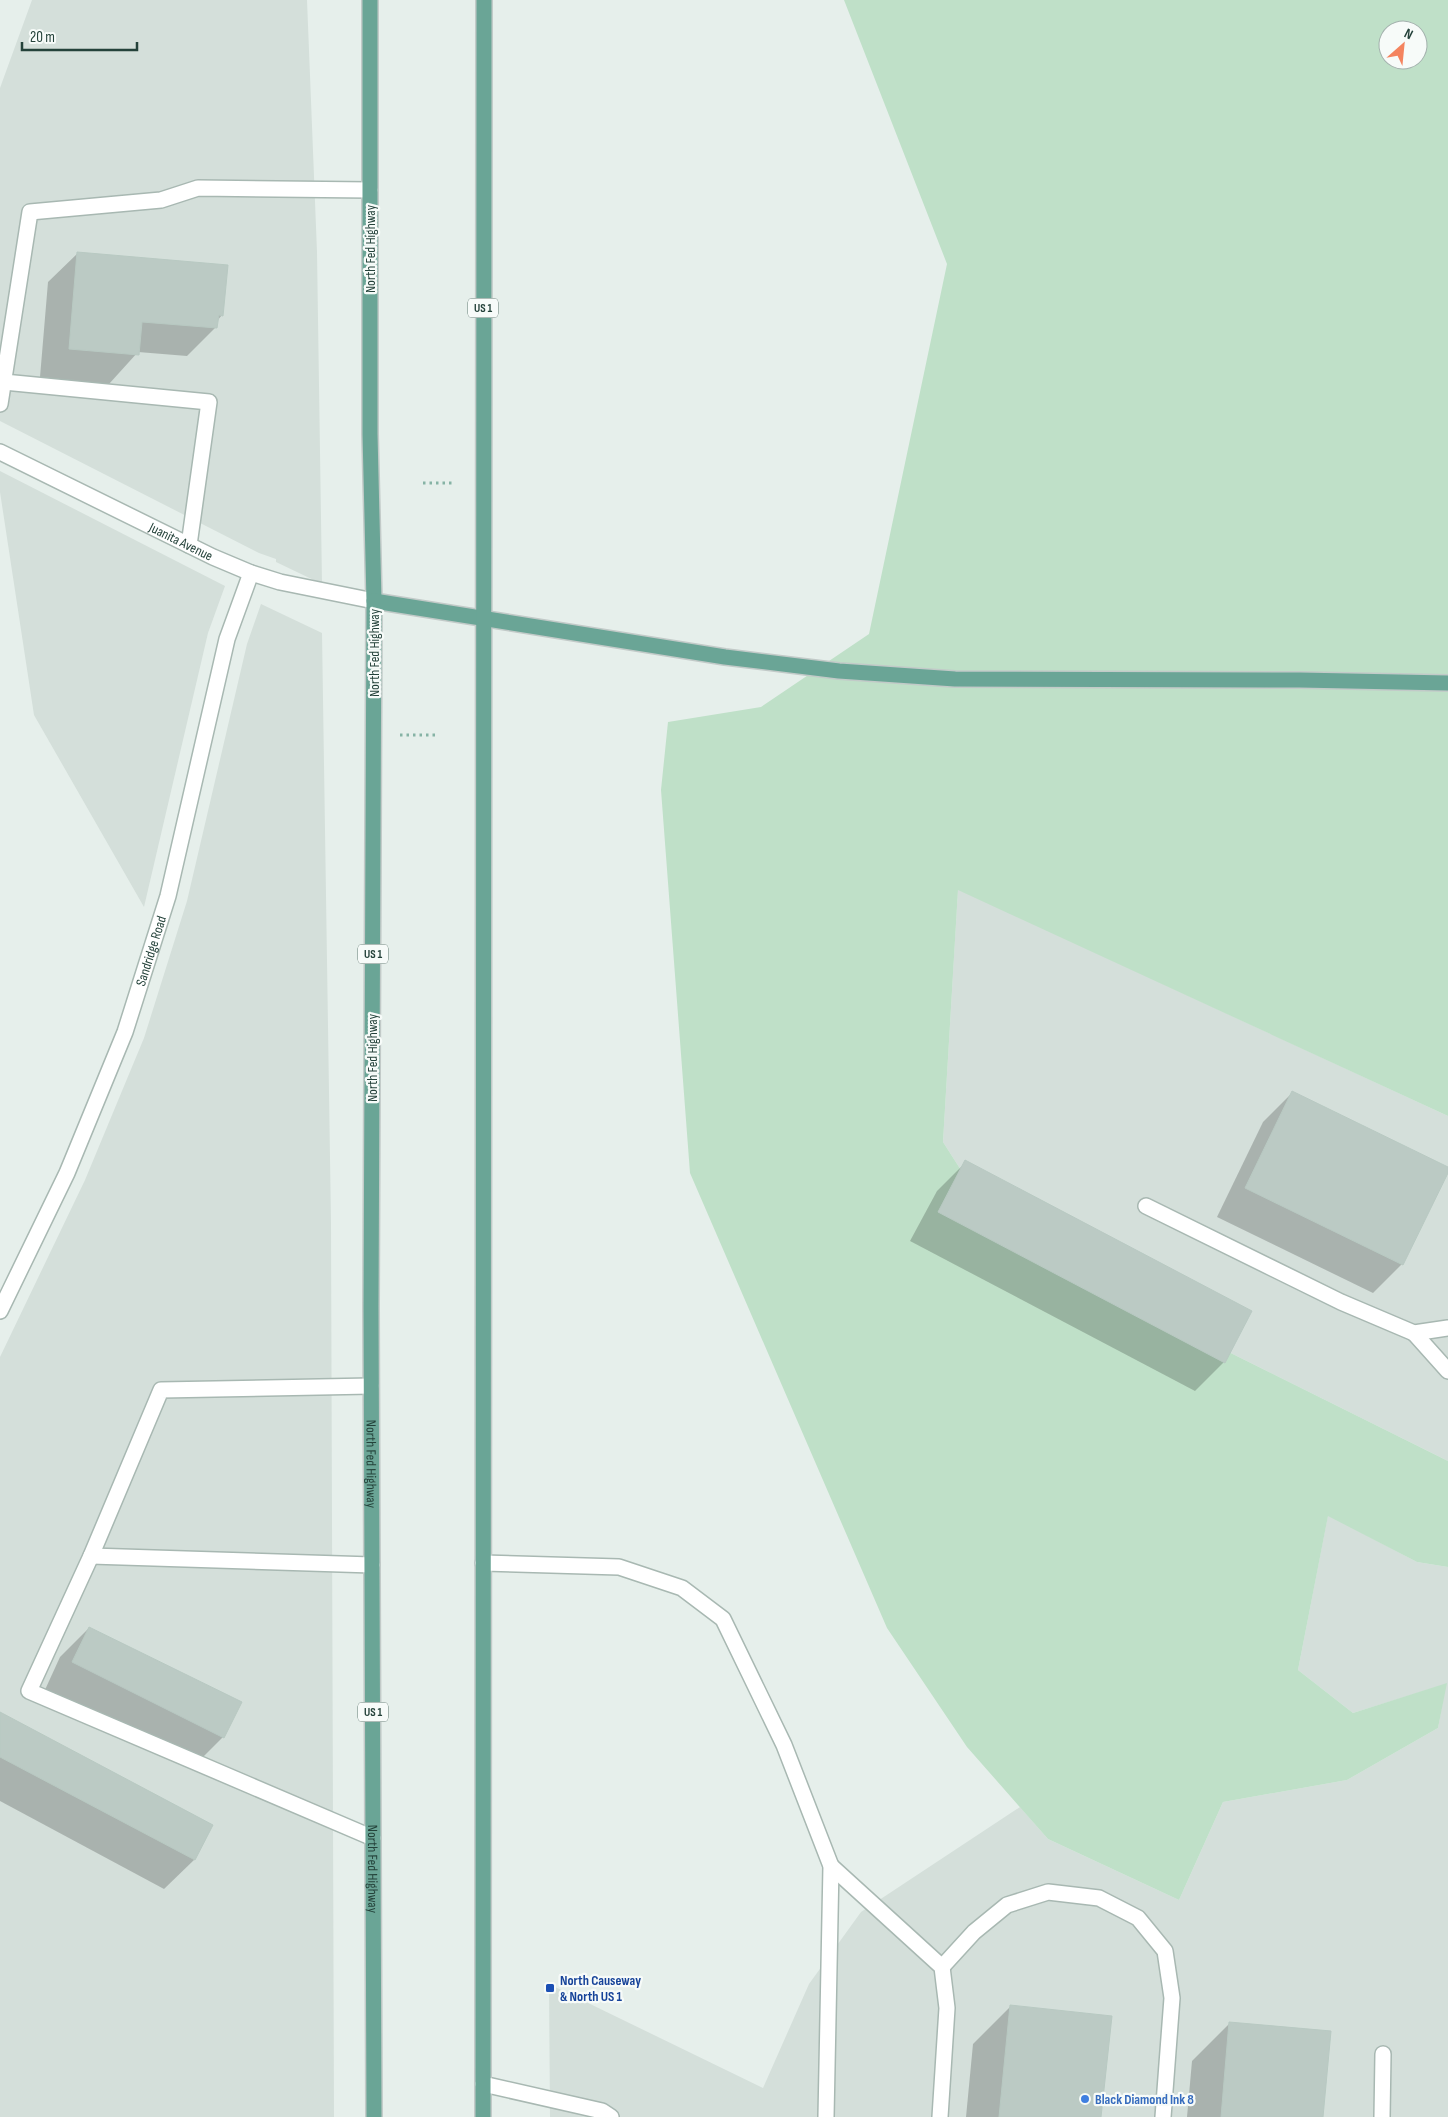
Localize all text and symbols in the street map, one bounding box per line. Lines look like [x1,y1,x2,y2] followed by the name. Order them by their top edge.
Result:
[22,20,138,52] scale bar
[1378,20,1428,70] north arrow
[1401,25,1416,43] text: N
[30,28,55,47] text: 20 m
[362,204,379,293] street label: North Fed Highway
[468,298,498,318] road number: US 1
[146,518,216,564] street label: Juanita Avenue
[366,608,383,697] street label: North Fed Highway
[132,914,170,988] street label: Sandridge Road
[358,944,388,964] road number: US 1
[364,1013,381,1102] street label: North Fed Highway
[363,1420,380,1509] street label: North Fed Highway
[358,1702,388,1721] road number: US 1
[364,1825,382,1914] street label: North Fed Highway
[560,1972,641,2005] place label: North Causeway & North US 1
[544,1982,556,1994] marker: North Causeway & North US 1
[1095,2091,1194,2108] place label: Black Diamond Ink 8
[1079,2093,1091,2105] marker: Black Diamond Ink 8

